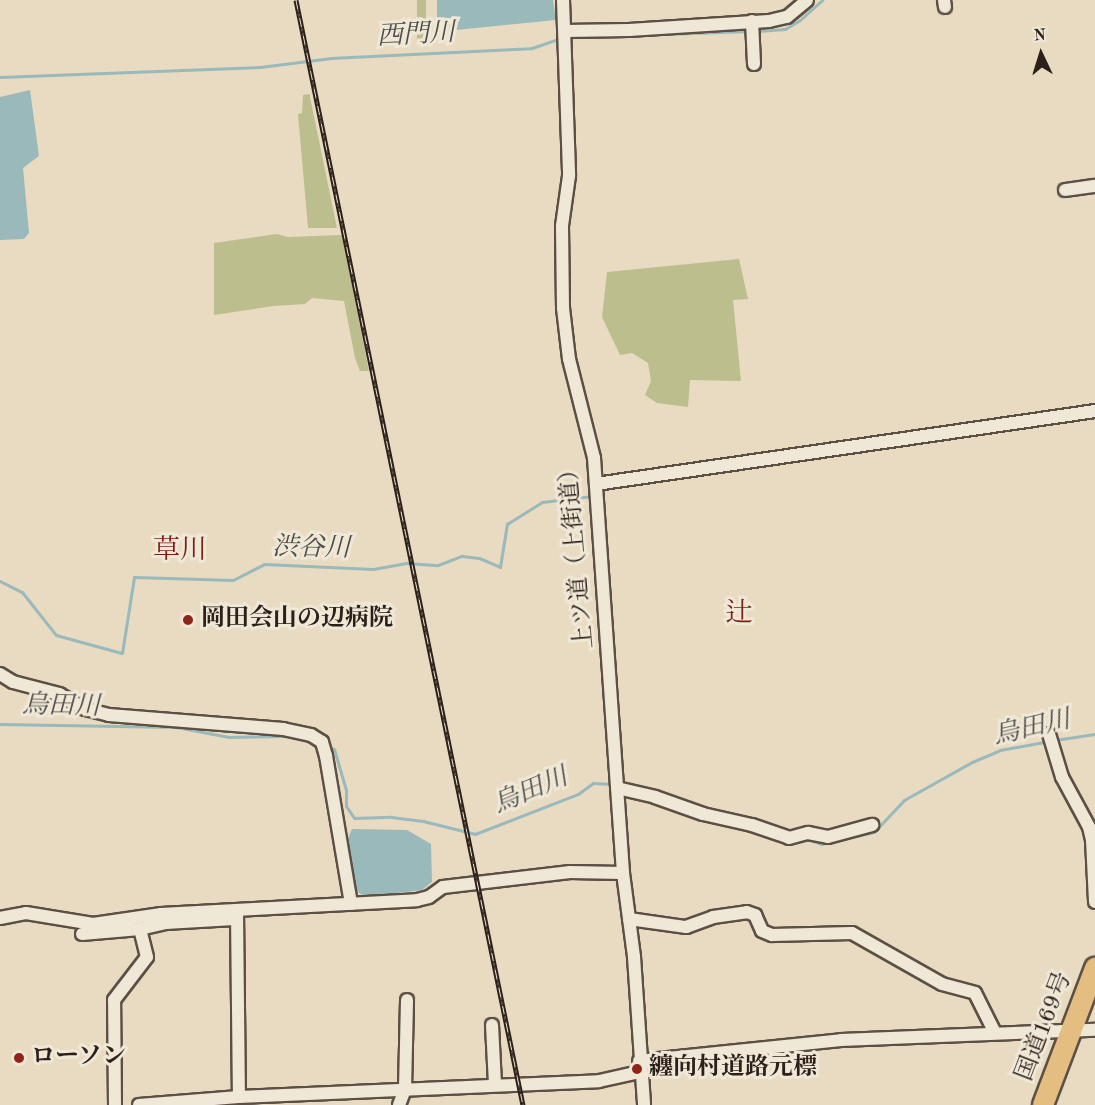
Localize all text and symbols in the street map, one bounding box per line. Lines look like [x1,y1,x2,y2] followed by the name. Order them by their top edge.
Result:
[376,18,456,54] water label: 西門川
[1011,24,1071,84] north arrow
[1033,28,1046,44] text: N
[555,456,601,650] street label: 上ツ道（上街道）
[272,533,350,565] water label: 渋谷川
[153,535,207,567] district label: 草川
[726,598,752,630] district label: 辻
[201,606,393,634] place label: 岡田会山の辺病院
[179,611,197,629] marker: 岡田会山の辺病院
[22,691,100,723] water label: 烏田川
[990,705,1074,753] water label: 烏田川
[489,762,573,822] water label: 烏田川
[1011,969,1079,1085] street label: 国道169号
[31,1044,127,1072] place label: ローソン
[12,1051,26,1065] marker: ローソン
[649,1055,817,1083] place label: 纏向村道路元標
[630,1062,644,1076] marker: 纏向村道路元標

